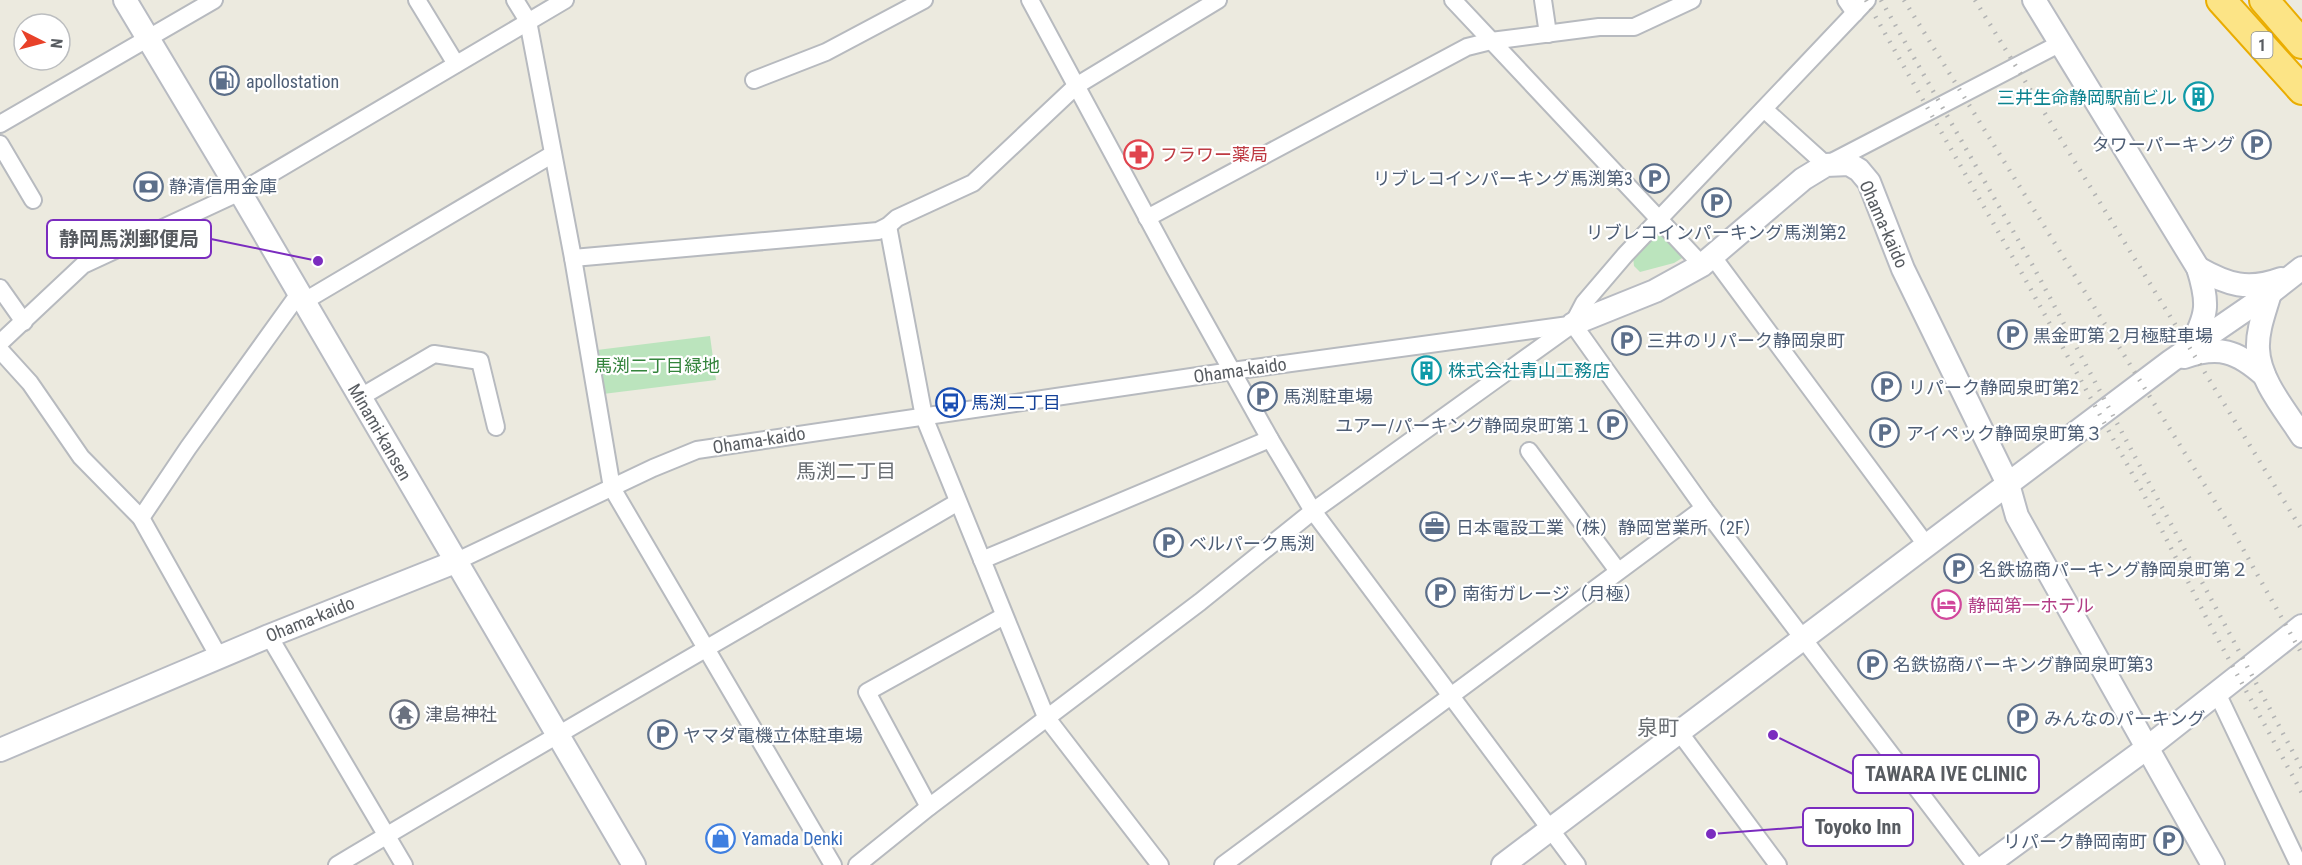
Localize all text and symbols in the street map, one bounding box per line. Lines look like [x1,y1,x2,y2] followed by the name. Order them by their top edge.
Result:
[12,12,72,72] north arrow
[2252,32,2272,58] road number: 1
[46,38,66,49] text: N
[209,65,241,97] fuel station icon: apollostation
[246,71,339,92] place label: apollostation
[2182,81,2214,113] building icon: 三井生命静岡駅前ビル
[1997,87,2177,108] place label: 三井生命静岡駅前ビル
[2240,128,2272,160] parking icon: タワーパーキング
[2092,134,2235,155] place label: タワーパーキング
[1123,138,1155,170] pharmacy icon: フラワー薬局
[1160,144,1268,165] place label: フラワー薬局
[1638,162,1670,194] parking icon: リブレコインパーキング馬渕第3
[1373,168,1633,189] place label: リブレコインパーキング馬渕第3
[132,170,164,202] bank icon: 静清信用金庫
[169,176,277,197] place label: 静清信用金庫
[1855,177,1913,271] street label: Ohama-kaido
[1700,187,1732,219] parking icon: リブレコインパーキング馬渕第2
[47,220,211,258] callout: 静岡馬渕郵便局
[1586,222,1846,243] place label: リブレコインパーキング馬渕第2
[59,227,199,251] text: 静岡馬渕郵便局
[1996,319,2028,351] parking icon: 黒金町第２月極駐車場
[1610,324,1642,356] parking icon: 三井のリパーク静岡泉町
[2033,325,2213,346] place label: 黒金町第２月極駐車場
[1647,330,1845,351] place label: 三井のリパーク静岡泉町
[1192,353,1288,387] street label: Ohama-kaido
[1411,354,1443,386] building icon: 株式会社青山工務店
[594,355,720,376] park label: 馬渕二丁目緑地
[1448,360,1610,381] place label: 株式会社青山工務店
[1871,371,1903,403] parking icon: リパーク静岡泉町第2
[1908,377,2079,398] place label: リパーク静岡泉町第2
[344,380,416,484] street label: Minami-kansen
[1246,380,1278,412] parking icon: 馬渕駐車場
[934,386,966,418] bus stop icon: 馬渕二丁目
[1283,386,1373,407] place label: 馬渕駐車場
[971,392,1061,413] place label: 馬渕二丁目
[1597,409,1629,441] parking icon: ユアー/パーキング静岡泉町第１
[1335,415,1592,436] place label: ユアー/パーキング静岡泉町第１
[1869,417,1901,449] parking icon: アイペック静岡泉町第３
[711,422,807,458] street label: Ohama-kaido
[1906,423,2103,444] place label: アイペック静岡泉町第３
[796,459,896,483] district label: 馬渕二丁目
[1419,511,1451,543] office icon: 日本電設工業（株）静岡営業所（2F）
[1456,517,1762,538] place label: 日本電設工業（株）静岡営業所（2F）
[1152,527,1184,559] parking icon: ベルパーク馬渕
[1189,533,1315,554] place label: ベルパーク馬渕
[1942,553,1974,585] parking icon: 名鉄協商パーキング静岡泉町第２
[1979,559,2248,580] place label: 名鉄協商パーキング静岡泉町第２
[1425,577,1457,609] parking icon: 南街ガレージ（月極）
[1462,583,1642,604] place label: 南街ガレージ（月極）
[1931,589,1963,621] hotel icon: 静岡第一ホテル
[263,592,357,646] street label: Ohama-kaido
[1968,595,2094,616] place label: 静岡第一ホテル
[1856,648,1888,680] parking icon: 名鉄協商パーキング静岡泉町第3
[1893,654,2153,675] place label: 名鉄協商パーキング静岡泉町第3
[388,698,420,730] temple icon: 津島神社
[2007,702,2039,734] parking icon: みんなのパーキング
[425,704,497,725] place label: 津島神社
[2044,708,2205,729] place label: みんなのパーキング
[1637,716,1679,740] district label: 泉町
[646,719,678,751] parking icon: ヤマダ電機立体駐車場
[683,725,863,746] place label: ヤマダ電機立体駐車場
[1853,755,2039,793] callout: TAWARA IVE CLINIC
[1865,762,2027,786] text: TAWARA IVE CLINIC
[1803,808,1913,846] callout: Toyoko Inn
[1815,815,1901,839] text: Toyoko Inn
[705,822,737,854] shop icon: Yamada Denki
[2152,825,2184,857] parking icon: リパーク静岡南町
[742,828,843,849] place label: Yamada Denki
[2003,831,2147,852] place label: リパーク静岡南町

